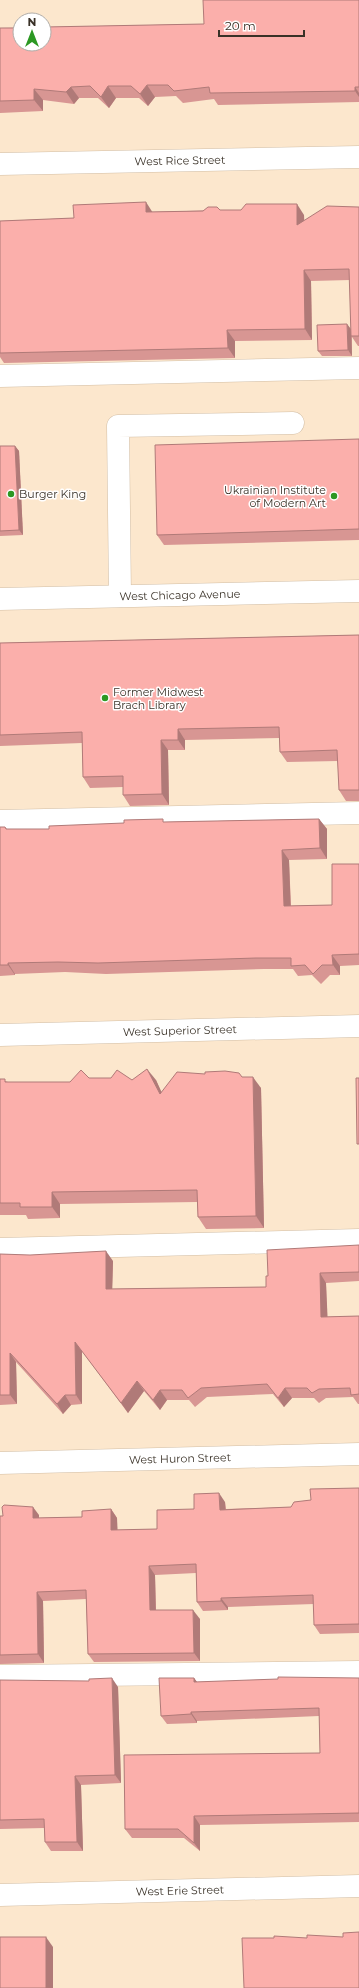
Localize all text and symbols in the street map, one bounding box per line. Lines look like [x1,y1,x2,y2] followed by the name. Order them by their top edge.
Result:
[12,12,52,52] north arrow
[219,12,304,38] scale bar
[28,15,36,29] text: N
[225,18,256,33] text: 20 m
[134,153,226,168] street label: West Rice Street
[224,483,327,510] place label: Ukrainian Institute of Modern Art
[19,487,86,501] place label: Burger King
[6,489,16,499] marker: Burger King
[329,491,339,501] marker: Ukrainian Institute of Modern Art
[119,587,241,603] street label: West Chicago Avenue
[113,685,204,712] place label: Former Midwest Brach Library
[100,693,110,703] marker: Former Midwest Brach Library
[123,1022,238,1039] street label: West Superior Street
[129,1450,232,1467] street label: West Huron Street
[136,1882,225,1899] street label: West Erie Street

